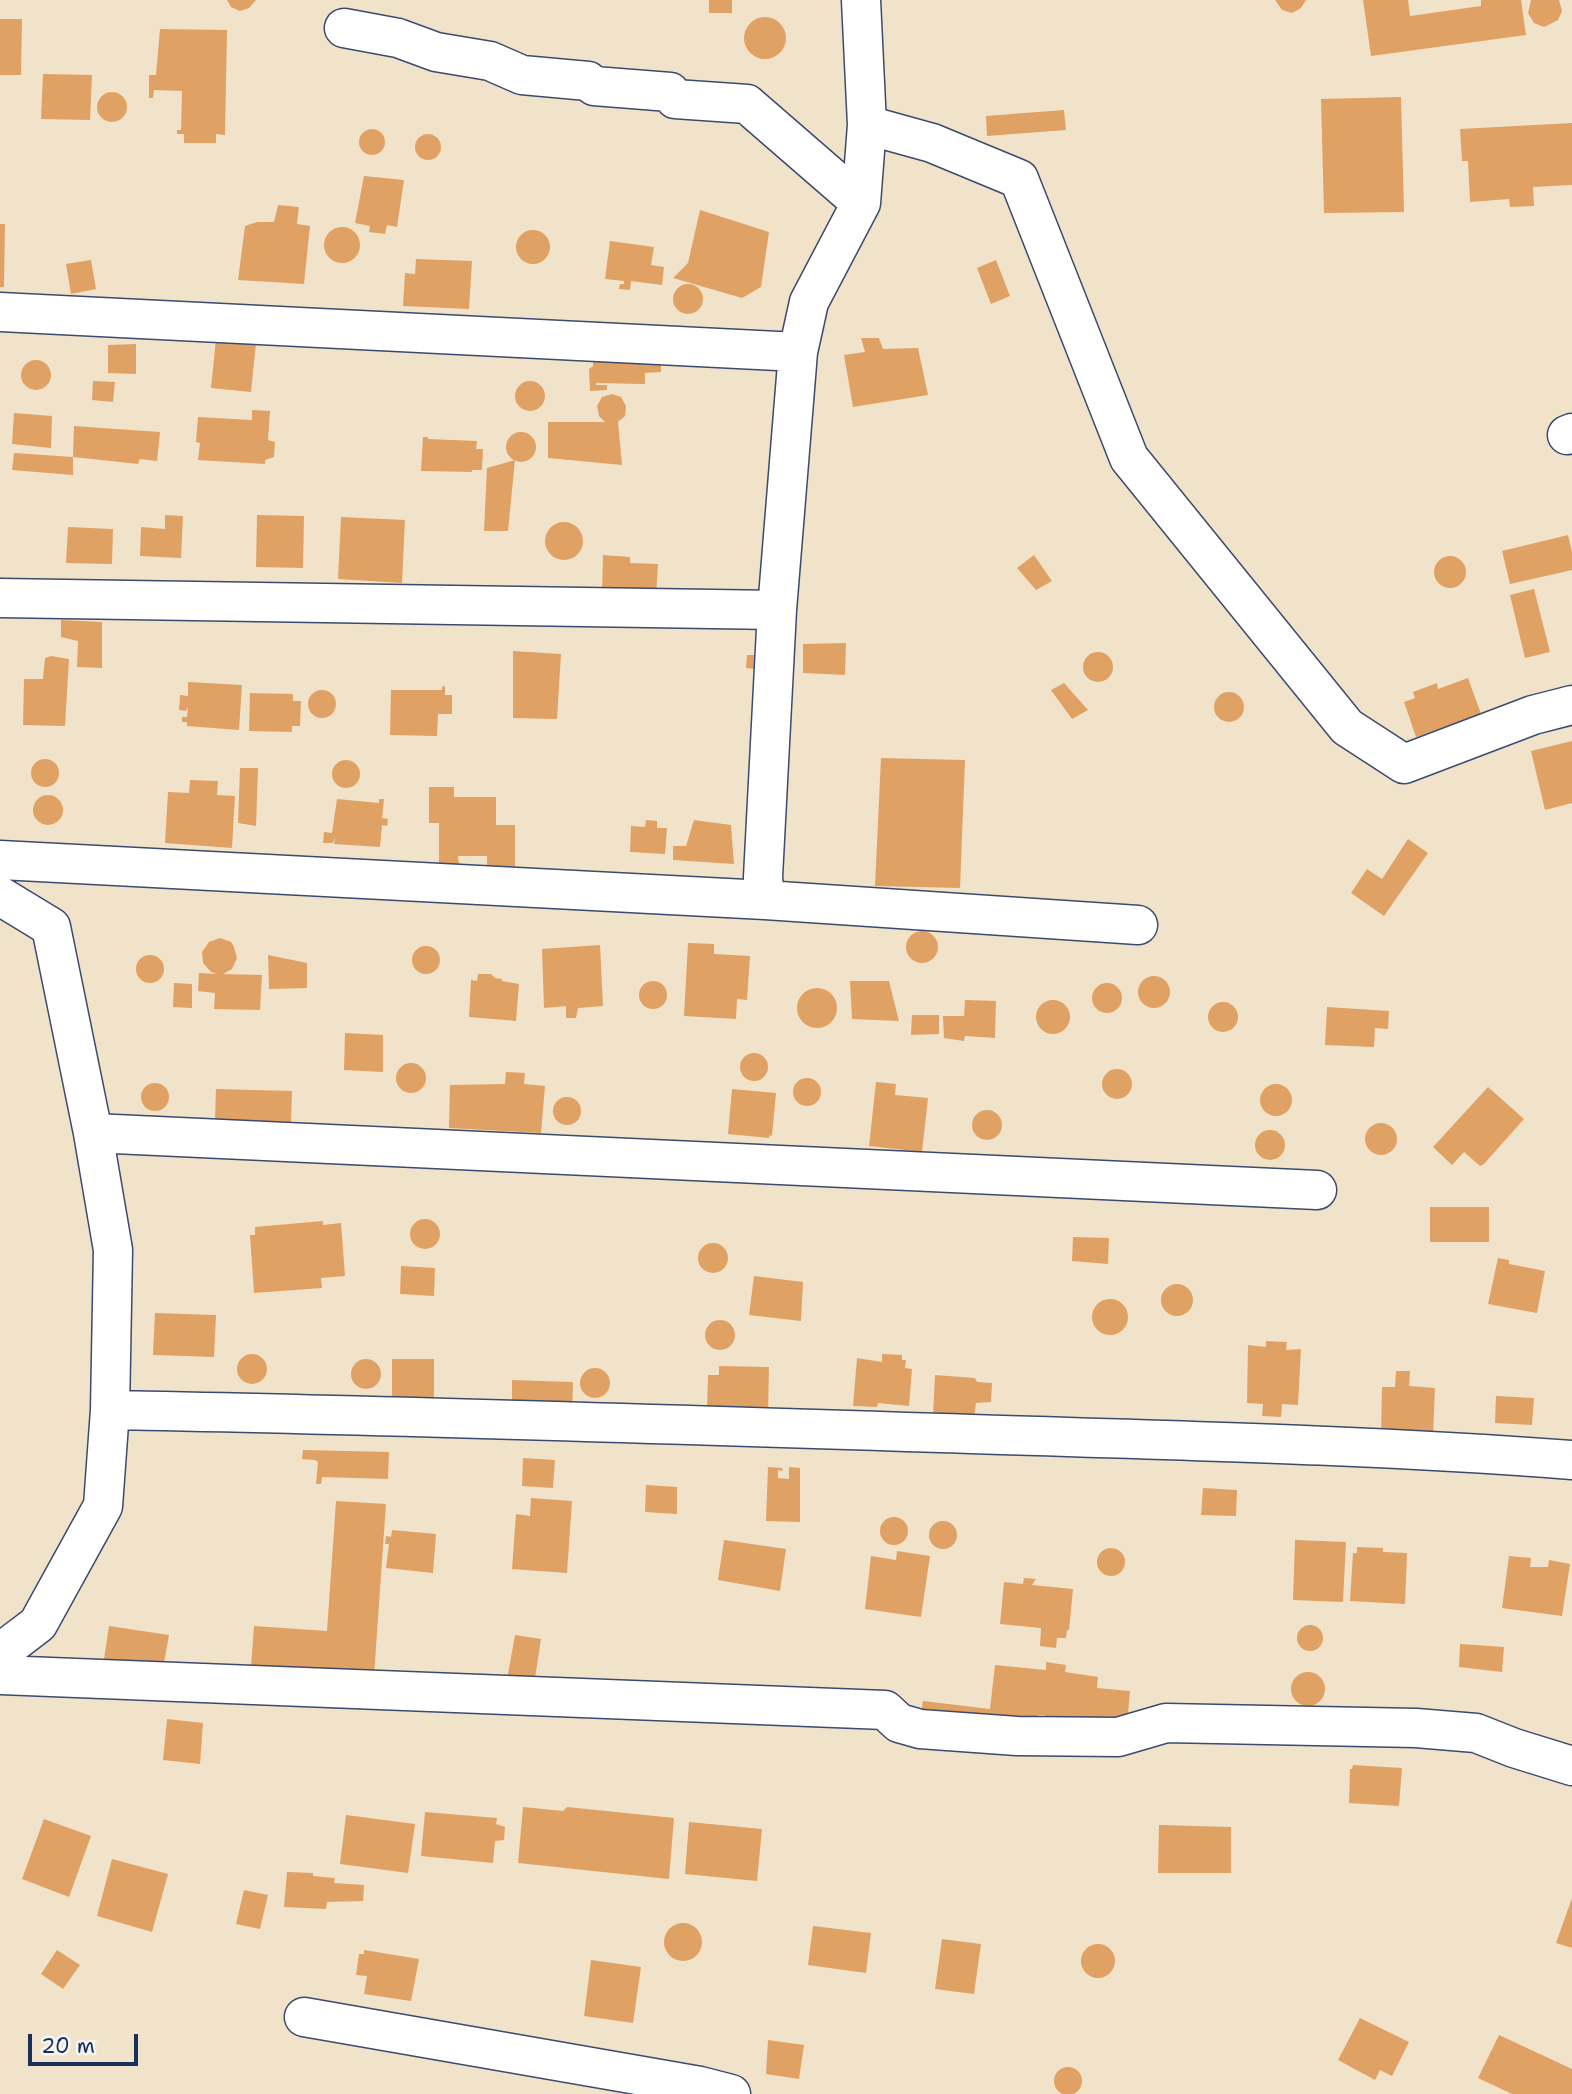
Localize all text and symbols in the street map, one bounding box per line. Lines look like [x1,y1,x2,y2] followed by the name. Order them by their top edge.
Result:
[32,2021,142,2064] scale bar
[41,2032,95,2060] text: 20 m

